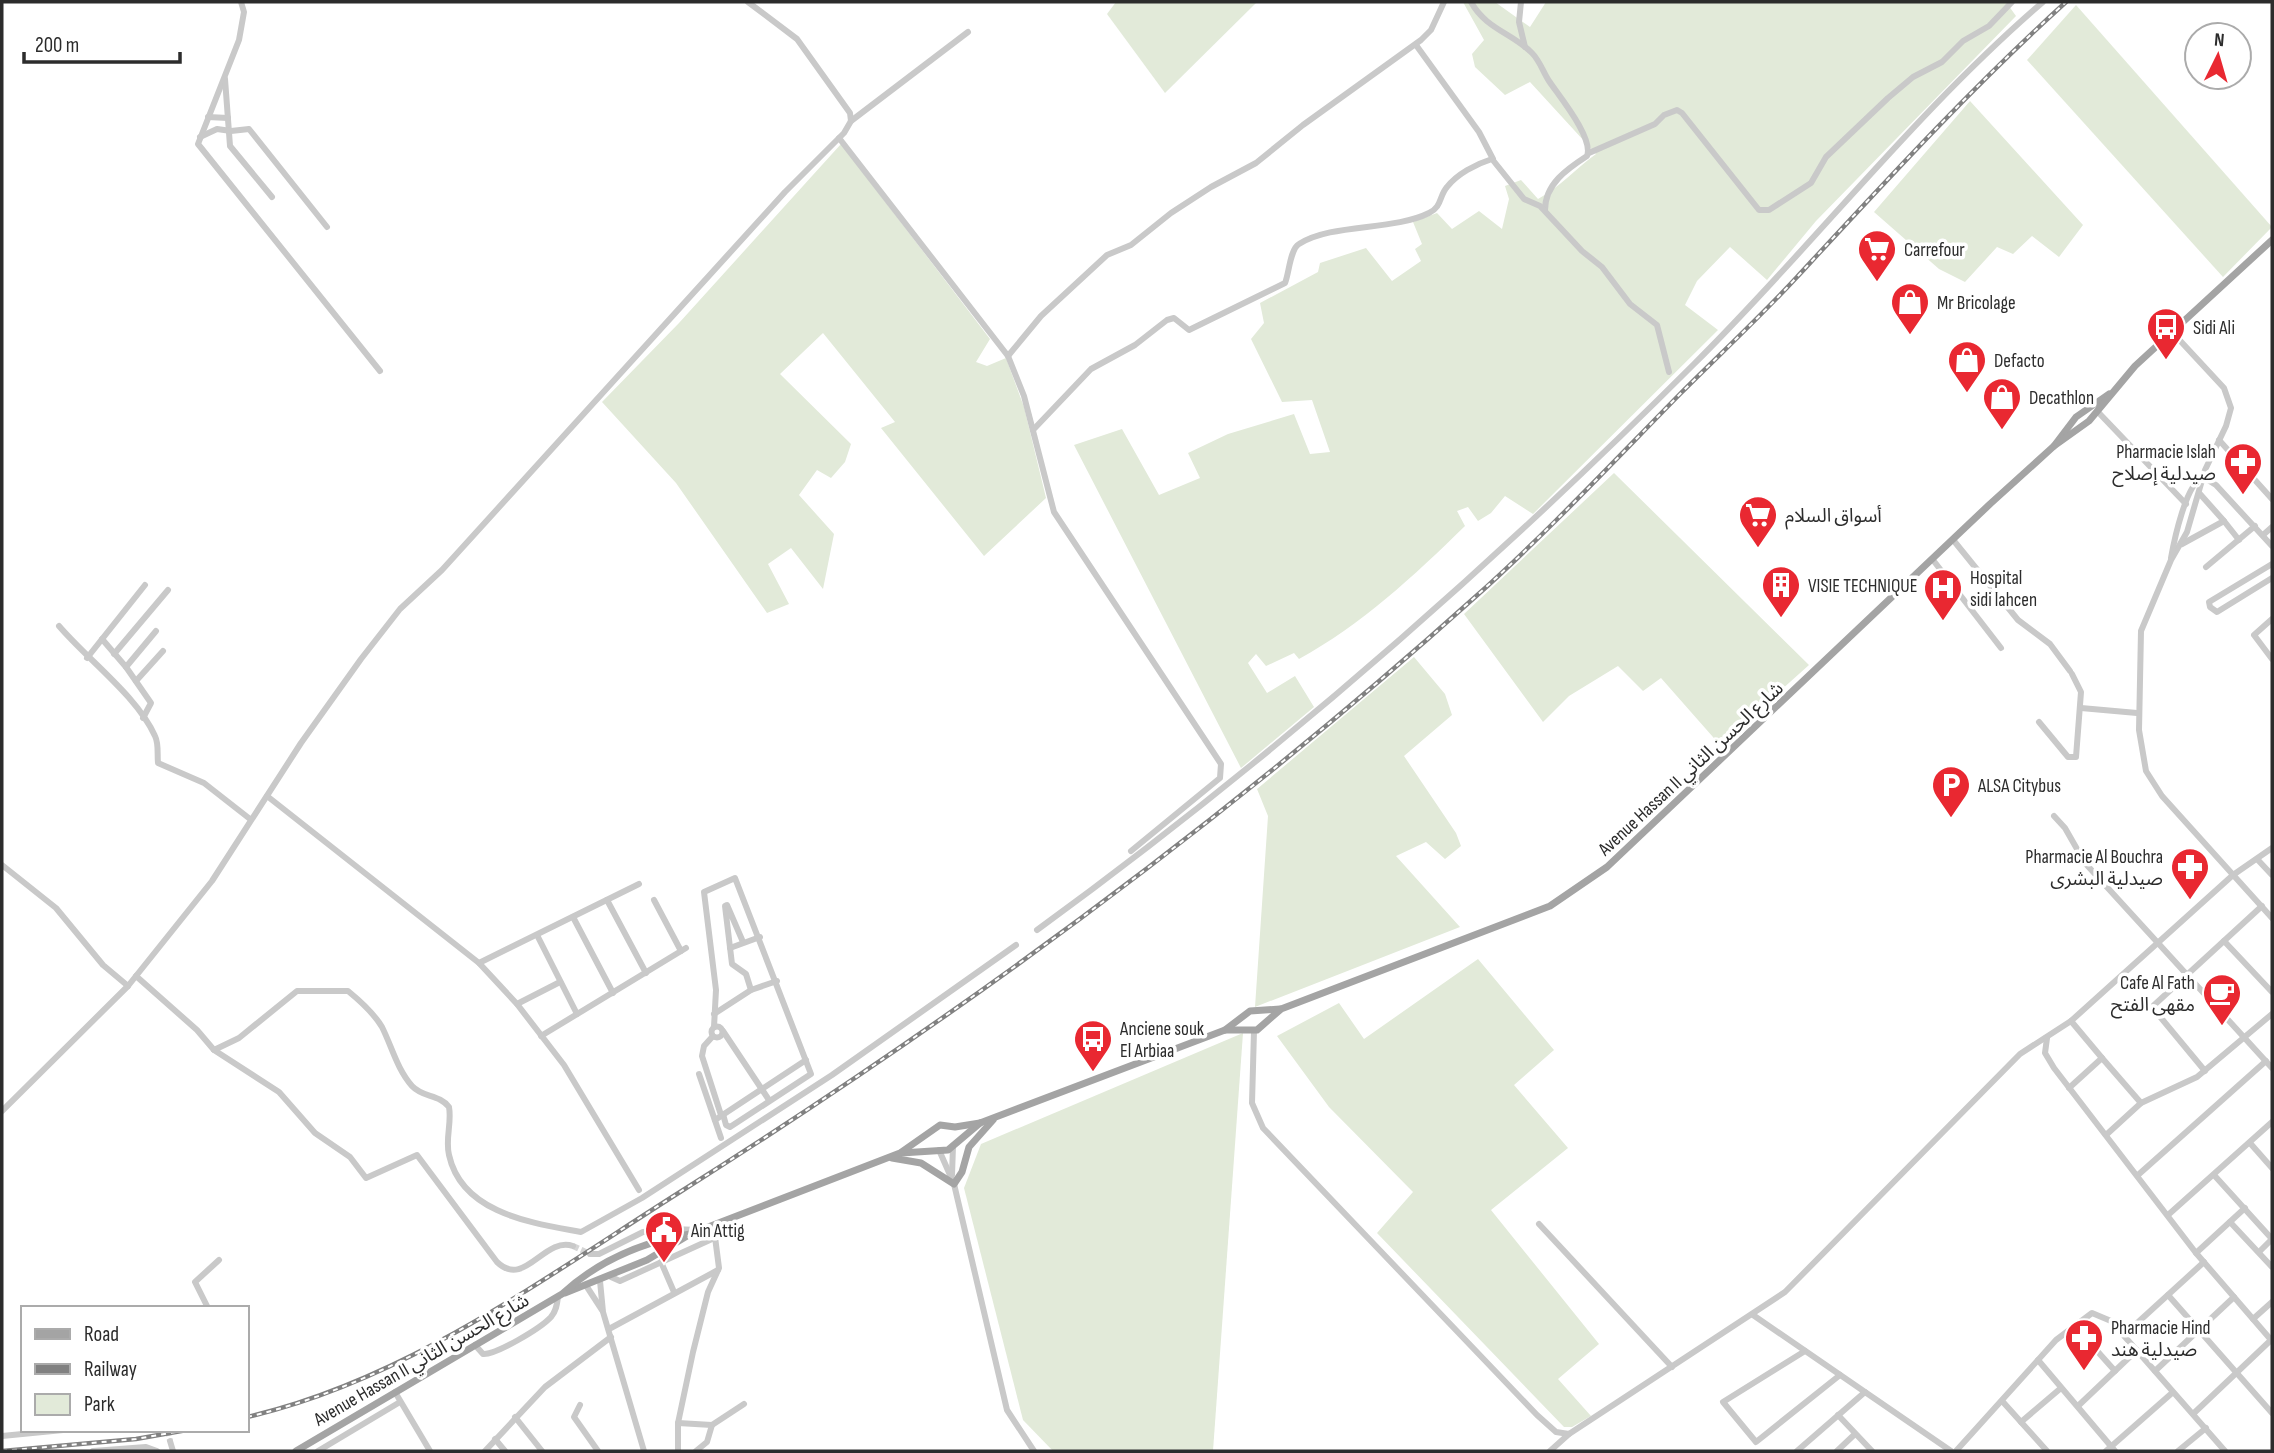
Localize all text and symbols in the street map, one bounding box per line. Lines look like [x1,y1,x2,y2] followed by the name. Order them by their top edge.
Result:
[24,21,180,65] scale bar
[2183,21,2253,91] north arrow
[2213,29,2225,52] text: N
[35,33,79,58] text: 200 m
[1856,228,1898,283] supermarket icon: Carrefour
[1904,239,1965,262] place label: Carrefour
[1889,281,1931,336] shop icon: Mr Bricolage
[1937,292,2016,315] place label: Mr Bricolage
[2145,306,2187,361] bus stop icon: Sidi Ali
[2193,317,2235,340] place label: Sidi Ali
[1946,339,1988,394] shop icon: Defacto
[1994,350,2045,373] place label: Defacto
[1981,376,2023,431] shop icon: Decathlon
[2029,387,2094,410] place label: Decathlon
[2112,441,2216,487] place label: Pharmacie Islah صيدلية إصلاح
[2222,441,2264,496] pharmacy icon: Pharmacie Islah صيدلية إصلاح
[1737,494,1779,549] supermarket icon: أسواق السلام
[1785,505,1882,530] place label: أسواق السلام
[1760,564,1802,619] building icon: VISIE TECHNIQUE
[1922,567,1964,622] hospital icon: Hospital sidi lahcen
[1970,567,2037,612] place label: Hospital sidi lahcen
[1808,575,1918,598] place label: VISIE TECHNIQUE
[1593,677,1790,863] street label: Avenue Hassan II شارع الحسن الثاني
[1930,764,1972,819] parking icon: ALSA Citybus
[1977,775,2061,798] place label: ALSA Citybus
[2025,846,2163,891] place label: Pharmacie Al Bouchra صيدلية البشرى
[2169,846,2211,901] pharmacy icon: Pharmacie Al Bouchra صيدلية البشرى
[2111,972,2195,1019] place label: Cafe Al Fath مقهى الفتح
[2201,972,2243,1027] cafe icon: Cafe Al Fath مقهى الفتح
[1072,1018,1114,1073] bus stop icon: Anciene souk El Arbiaa
[1119,1018,1205,1063] place label: Anciene souk El Arbiaa
[643,1209,685,1264] public building icon: Ain Attig
[690,1220,745,1243] place label: Ain Attig
[309,1289,535,1434] street label: Avenue Hassan II شارع الحسن الثاني
[21,1306,248,1432] legend
[2063,1317,2105,1372] pharmacy icon: Pharmacie Hind صيدلية هند
[2111,1317,2210,1362] place label: Pharmacie Hind صيدلية هند
[84,1322,119,1347] text: Road
[84,1357,137,1382] text: Railway
[84,1392,115,1417] text: Park

